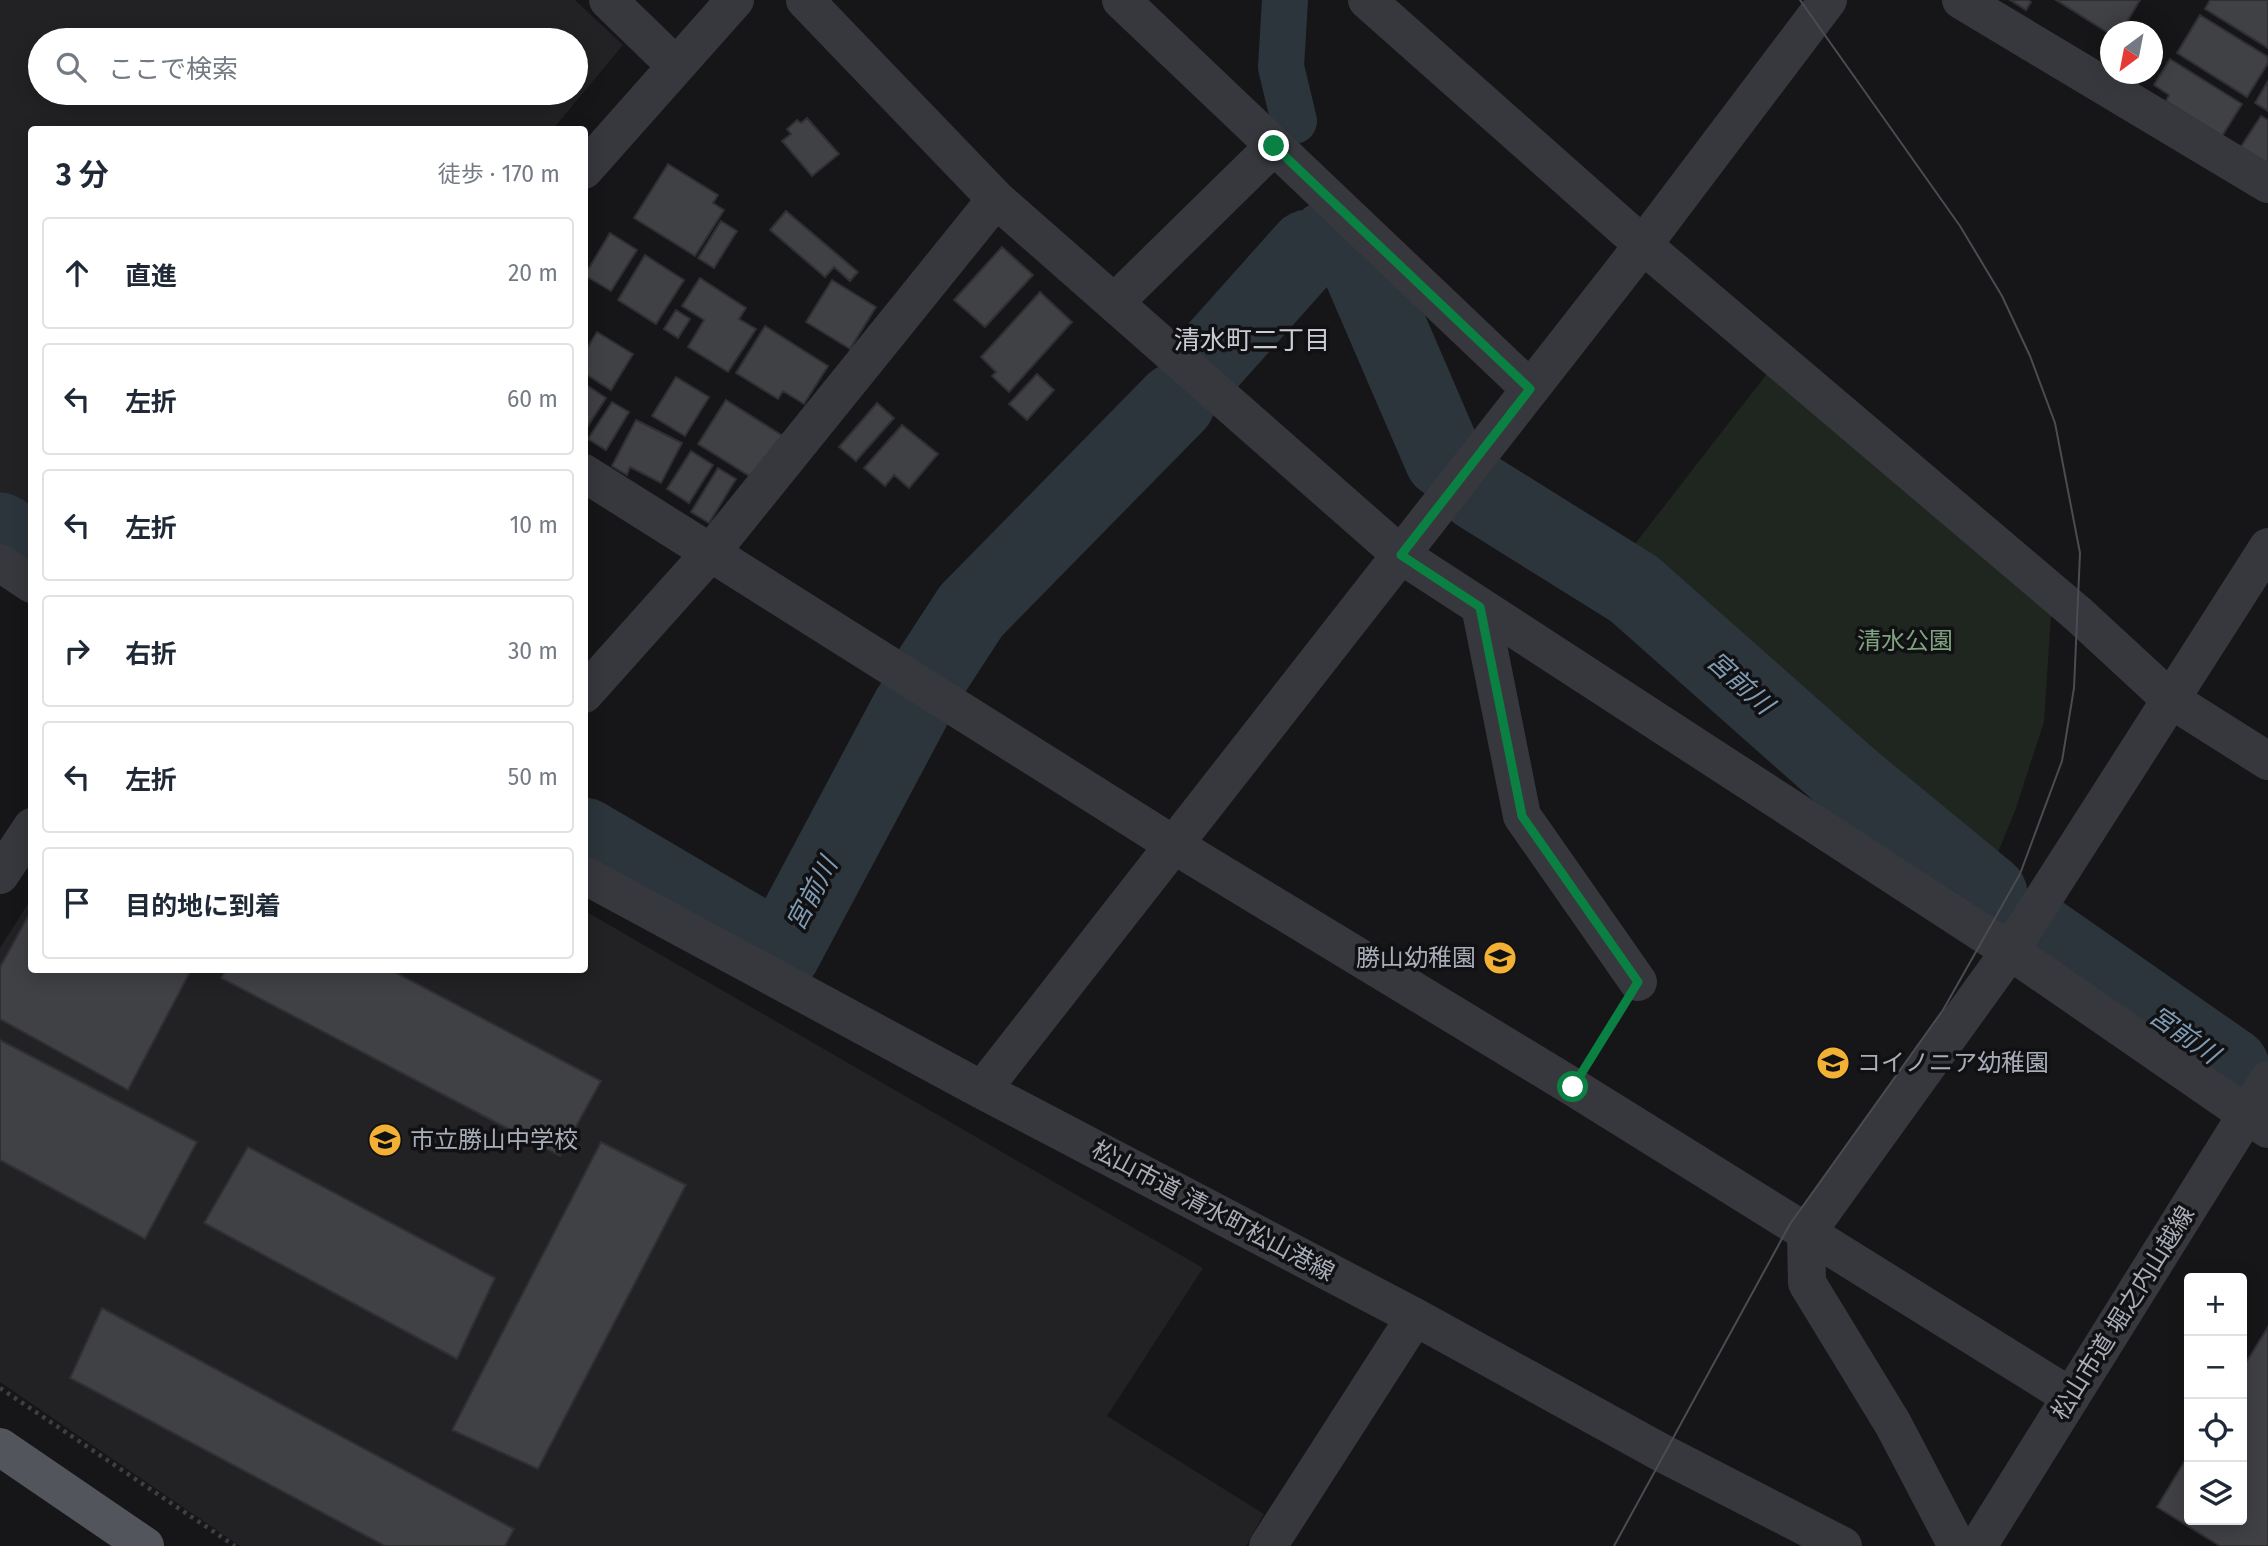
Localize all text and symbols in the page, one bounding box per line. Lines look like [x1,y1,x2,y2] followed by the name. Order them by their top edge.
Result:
[2100,21,2163,84] north arrow
[28,28,588,105] search box
[52,48,90,86] icon: search
[108,54,238,85] text: ここで検索
[1258,130,1289,161] route end
[56,157,109,193] text: 3 分
[438,160,560,188] text: 徒歩 · 170 m
[58,254,96,292] icon: ahead
[508,259,558,287] text: 20 m
[125,261,177,292] text: 直進
[1174,325,1330,356] district label: 清水町二丁目
[58,380,96,418] icon: left
[507,385,558,413] text: 60 m
[125,387,177,418] text: 左折
[58,506,96,544] icon: left
[509,511,558,539] text: 10 m
[125,513,177,544] text: 左折
[1857,627,1953,655] park label: 清水公園
[58,632,96,670] icon: right
[508,637,558,665] text: 30 m
[125,639,177,670] text: 右折
[1701,645,1782,723] water label: 宮前川
[58,758,96,796] icon: left
[508,763,558,791] text: 50 m
[125,765,177,796] text: 左折
[780,850,845,936] water label: 宮前川
[58,884,96,922] icon: arrive
[125,891,281,922] text: 目的地に到着
[1481,939,1519,977] school or university icon: 勝山幼稚園
[1356,944,1476,972] place label: 勝山幼稚園
[2143,1000,2227,1072] water label: 宮前川
[1814,1044,1852,1082] school or university icon: コイノニア幼稚園
[1857,1049,2049,1077] place label: コイノニア幼稚園
[1557,1071,1588,1102] route start
[366,1121,404,1159] school or university icon: 市立勝山中学校
[410,1126,578,1154] place label: 市立勝山中学校
[1087,1135,1339,1287] street label: 松山市道 清水町松山港線
[2046,1201,2200,1425] street label: 松山市道 堀之内山越線
[2184,1273,2247,1525] map controls
[2184,1273,2247,1336] button: +
[2184,1336,2247,1399] button: −
[2184,1399,2247,1462] button: locate
[2184,1462,2247,1525] button: layers

